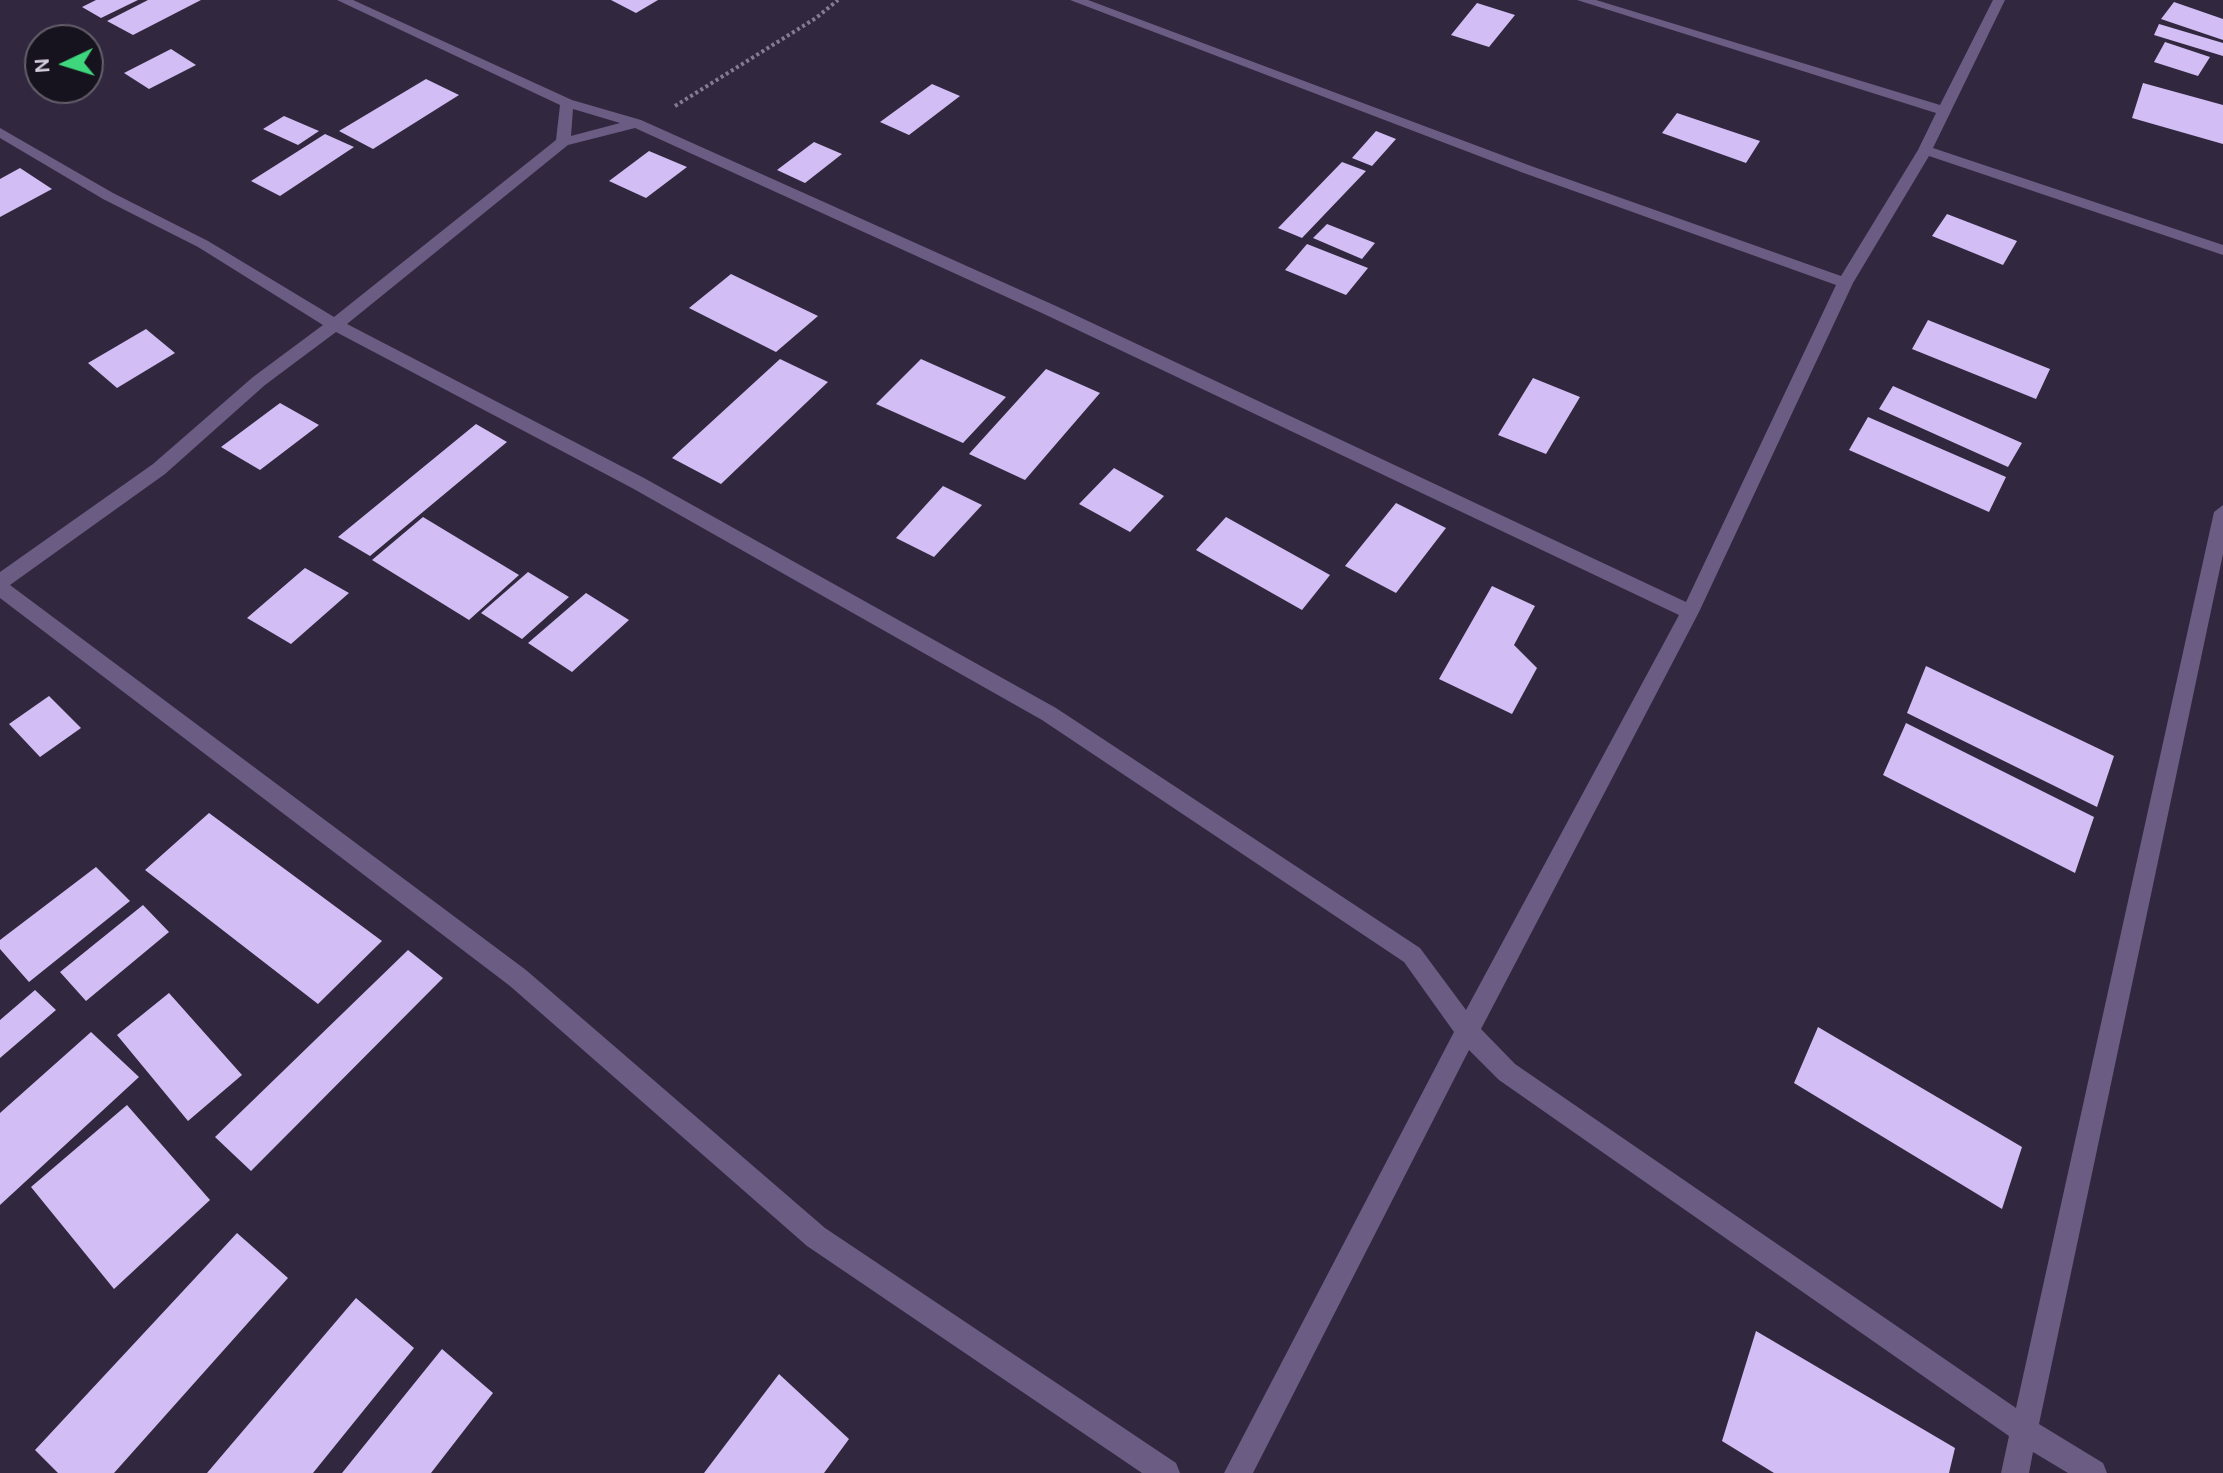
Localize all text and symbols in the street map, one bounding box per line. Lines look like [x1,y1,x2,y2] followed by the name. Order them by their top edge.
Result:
[24,24,104,104] north arrow
[29,57,56,74] text: N

